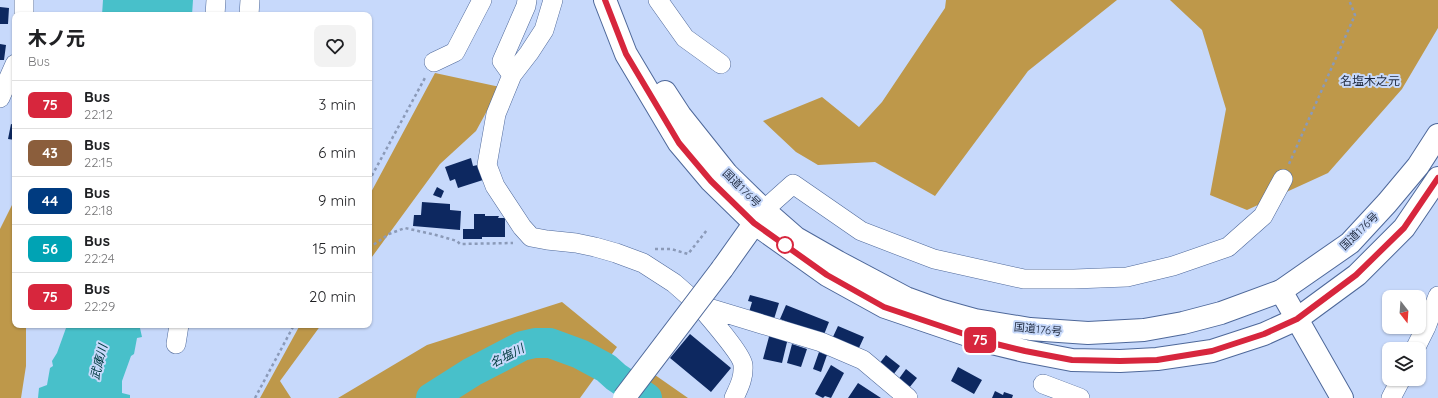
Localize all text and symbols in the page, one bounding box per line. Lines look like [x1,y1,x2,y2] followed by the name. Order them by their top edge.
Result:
[314,25,356,67] button: heart
[28,26,85,50] text: 木ノ元
[28,53,50,69] text: Bus
[1340,73,1400,88] district label: 名塩木之元
[84,87,110,106] text: Bus
[318,95,356,114] text: 3 min
[42,96,58,114] text: 75
[84,106,113,122] text: 22:12
[84,135,110,154] text: Bus
[318,143,356,162] text: 6 min
[42,144,58,162] text: 43
[84,154,113,170] text: 22:15
[720,166,764,210] street label: 国道176号
[84,183,110,202] text: Bus
[318,191,356,210] text: 9 min
[42,192,58,210] text: 44
[84,202,113,218] text: 22:18
[1337,209,1381,253] street label: 国道176号
[84,231,110,250] text: Bus
[776,236,794,254] unlabelled marker
[313,239,356,258] text: 15 min
[42,240,58,258] text: 56
[84,250,115,266] text: 22:24
[84,279,110,298] text: Bus
[309,287,356,306] text: 20 min
[42,288,58,306] text: 75
[1382,290,1426,334] north arrow
[1382,290,1426,386] map controls
[84,298,115,314] text: 22:29
[1013,320,1063,338] street label: 国道176号
[962,327,998,353] line badge: 75
[972,331,988,349] text: 75
[487,340,528,370] water label: 名塩川
[87,341,111,381] water label: 武庫川
[1382,342,1426,386] button: layers

